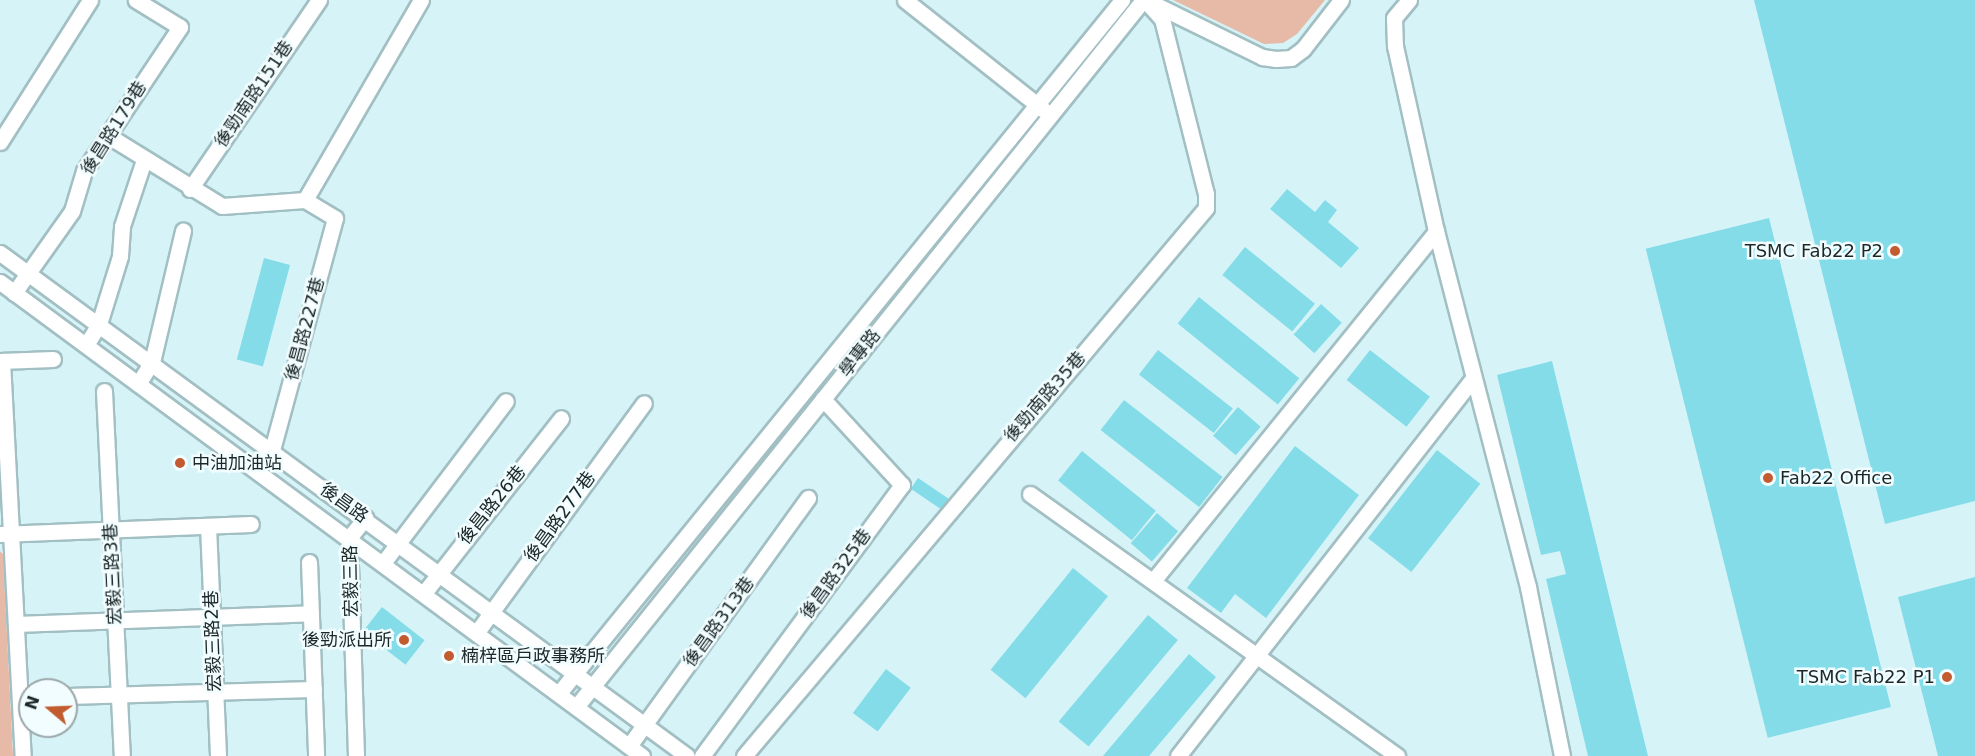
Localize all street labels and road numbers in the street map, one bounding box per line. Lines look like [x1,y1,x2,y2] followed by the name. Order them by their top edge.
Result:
[210,36,298,152] street label: 後勁南路151巷
[77,77,151,179] street label: 後昌路179巷
[281,275,329,383] street label: 後昌路227巷
[835,325,885,381] street label: 學專路
[1000,347,1090,447] street label: 後勁南路35巷
[454,461,530,549] street label: 後昌路26巷
[520,468,600,566] street label: 後昌路277巷
[316,478,372,528] street label: 後昌路
[100,523,126,625] street label: 宏毅三路3巷
[796,525,876,623] street label: 後昌路325巷
[340,545,362,617] street label: 宏毅三路
[679,573,759,671] street label: 後昌路313巷
[200,590,226,692] street label: 宏毅三路2巷

